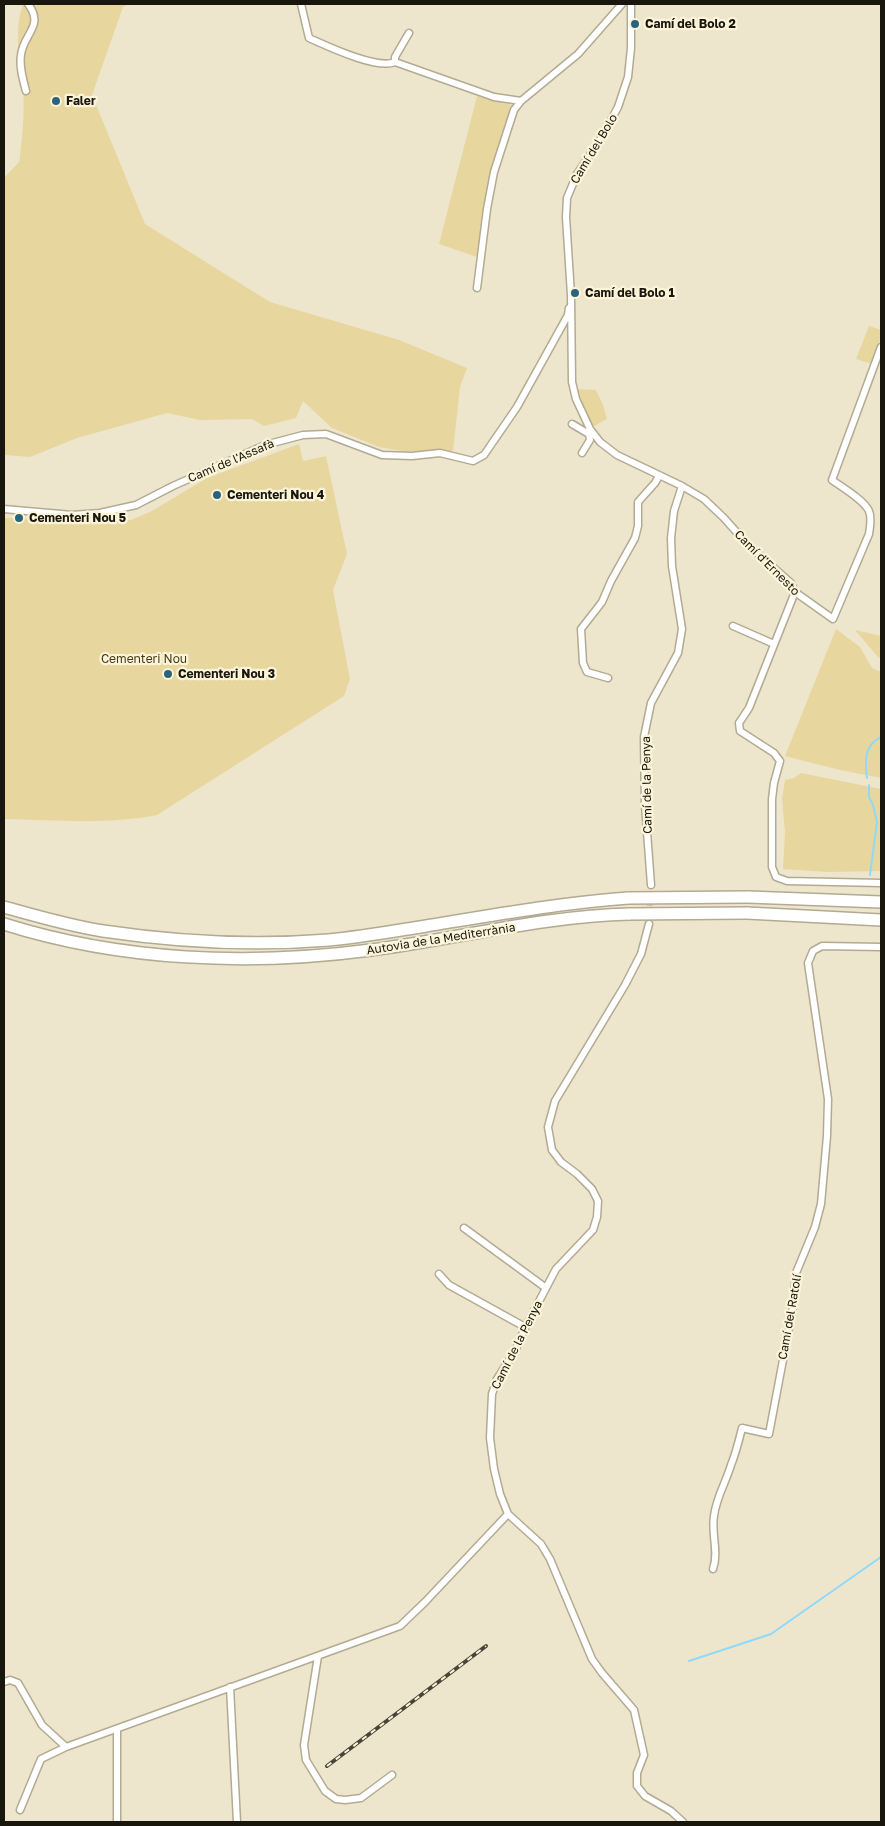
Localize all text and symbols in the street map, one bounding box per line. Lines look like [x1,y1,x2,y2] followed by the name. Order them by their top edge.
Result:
[645,17,736,31] place label: Camí del Bolo 2
[629,18,641,30] marker: Camí del Bolo 2
[66,94,96,108] place label: Faler
[50,95,62,107] marker: Faler
[567,111,621,187] street label: Camí del Bolo
[585,286,675,300] place label: Camí del Bolo 1
[569,287,581,299] marker: Camí del Bolo 1
[186,436,276,486] street label: Camí de l'Assafà
[227,488,324,502] place label: Cementeri Nou 4
[211,489,223,501] marker: Cementeri Nou 4
[29,511,126,525] place label: Cementeri Nou 5
[13,512,25,524] marker: Cementeri Nou 5
[731,527,803,599] street label: Camí d'Ernesto
[101,652,187,666] park label: Cementeri Nou
[178,667,275,681] place label: Cementeri Nou 3
[162,668,174,680] marker: Cementeri Nou 3
[639,736,655,834] street label: Camí de la Penya
[366,920,516,958] street label: Autovia de la Mediterrània
[775,1273,805,1361] street label: Camí del Ratolí
[488,1298,546,1392] street label: Camí de la Penya

